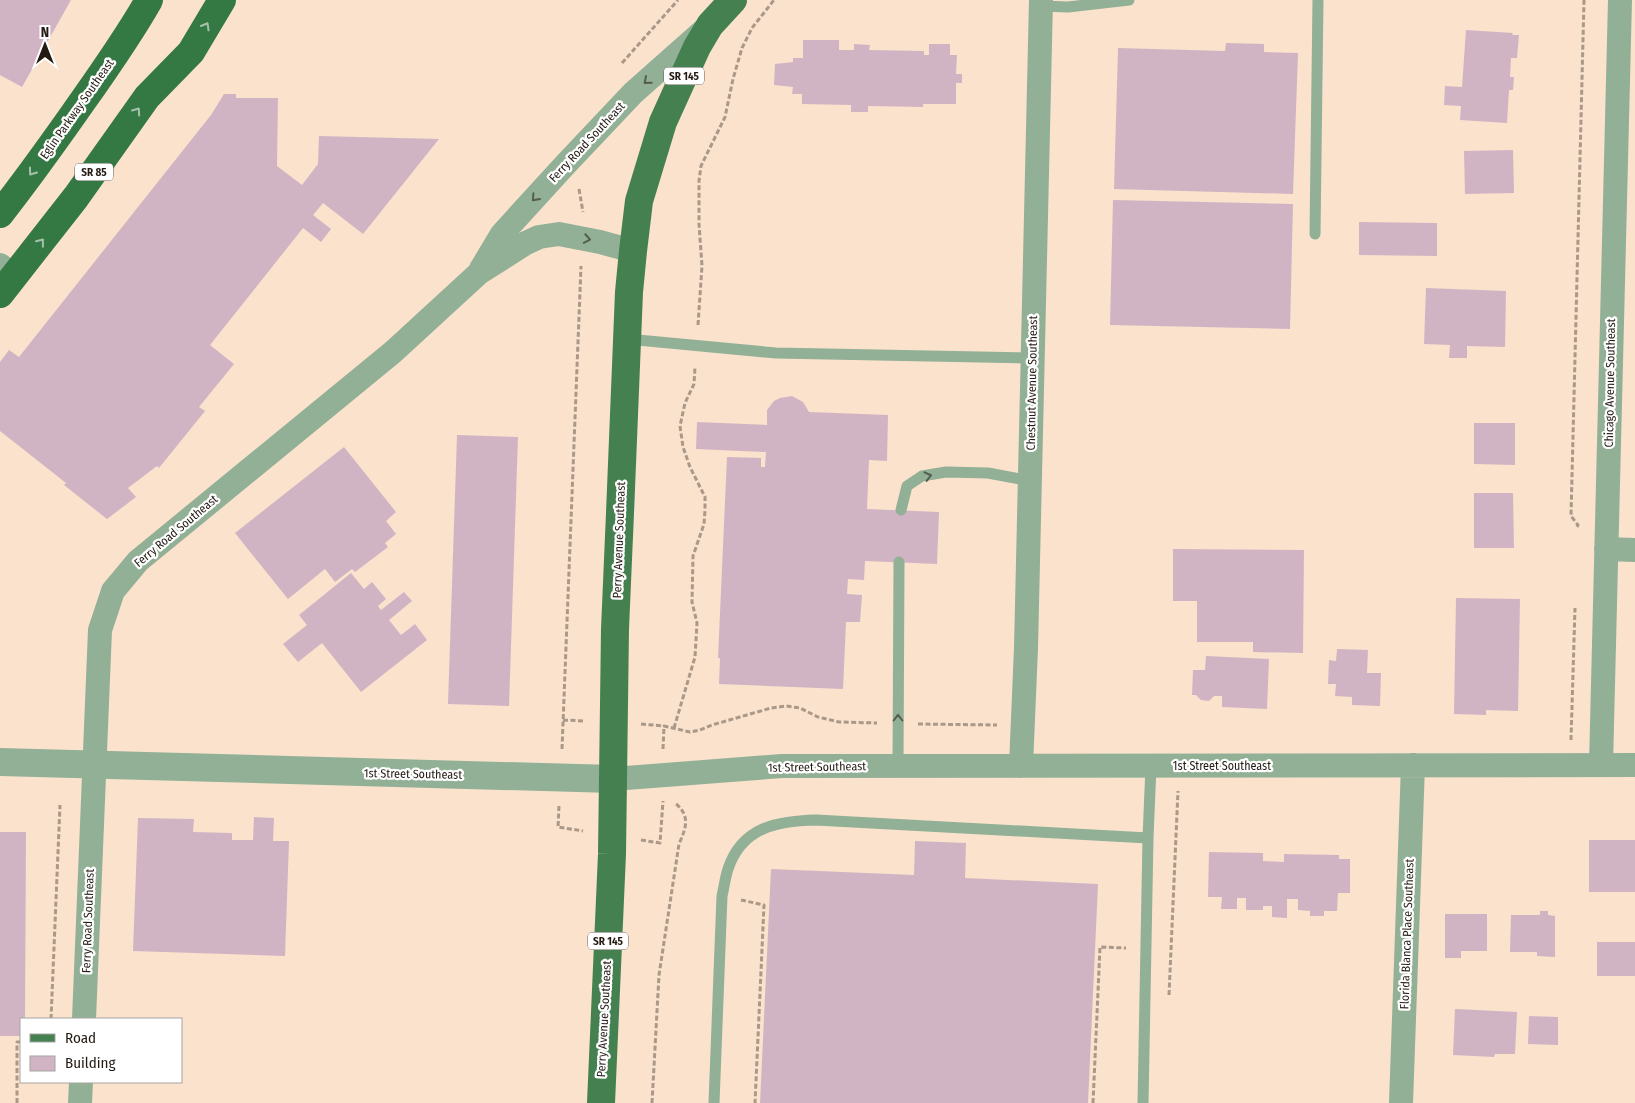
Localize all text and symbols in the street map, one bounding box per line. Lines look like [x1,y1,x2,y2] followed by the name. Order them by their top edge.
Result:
[20,20,70,70] north arrow
[200,23,210,32] one-way arrow
[41,24,49,41] text: N
[37,56,117,162] street label: Eglin Parkway Southeast
[664,68,704,84] road number: SR 145
[644,75,653,84] one-way arrow
[546,99,628,185] street label: Ferry Road Southeast
[131,107,140,117] one-way arrow
[75,163,113,180] road number: SR 85
[29,166,38,176] one-way arrow
[532,192,541,201] one-way arrow
[583,234,591,244] one-way arrow
[35,238,44,248] one-way arrow
[1024,315,1040,451] street label: Chestnut Avenue Southeast
[1602,318,1618,448] street label: Chicago Avenue Southeast
[924,471,933,482] one-way arrow
[610,481,628,599] street label: Perry Avenue Southeast
[131,492,221,570] street label: Ferry Road Southeast
[893,713,903,721] one-way arrow
[768,759,866,775] street label: 1st Street Southeast
[1173,759,1271,773] street label: 1st Street Southeast
[364,766,462,782] street label: 1st Street Southeast
[1397,858,1417,1010] street label: Florida Blanca Place Southeast
[79,868,97,973] street label: Ferry Road Southeast
[588,932,628,949] road number: SR 145
[594,960,614,1078] street label: Perry Avenue Southeast
[20,1018,182,1083] legend
[65,1029,96,1047] text: Road
[65,1054,116,1072] text: Building

